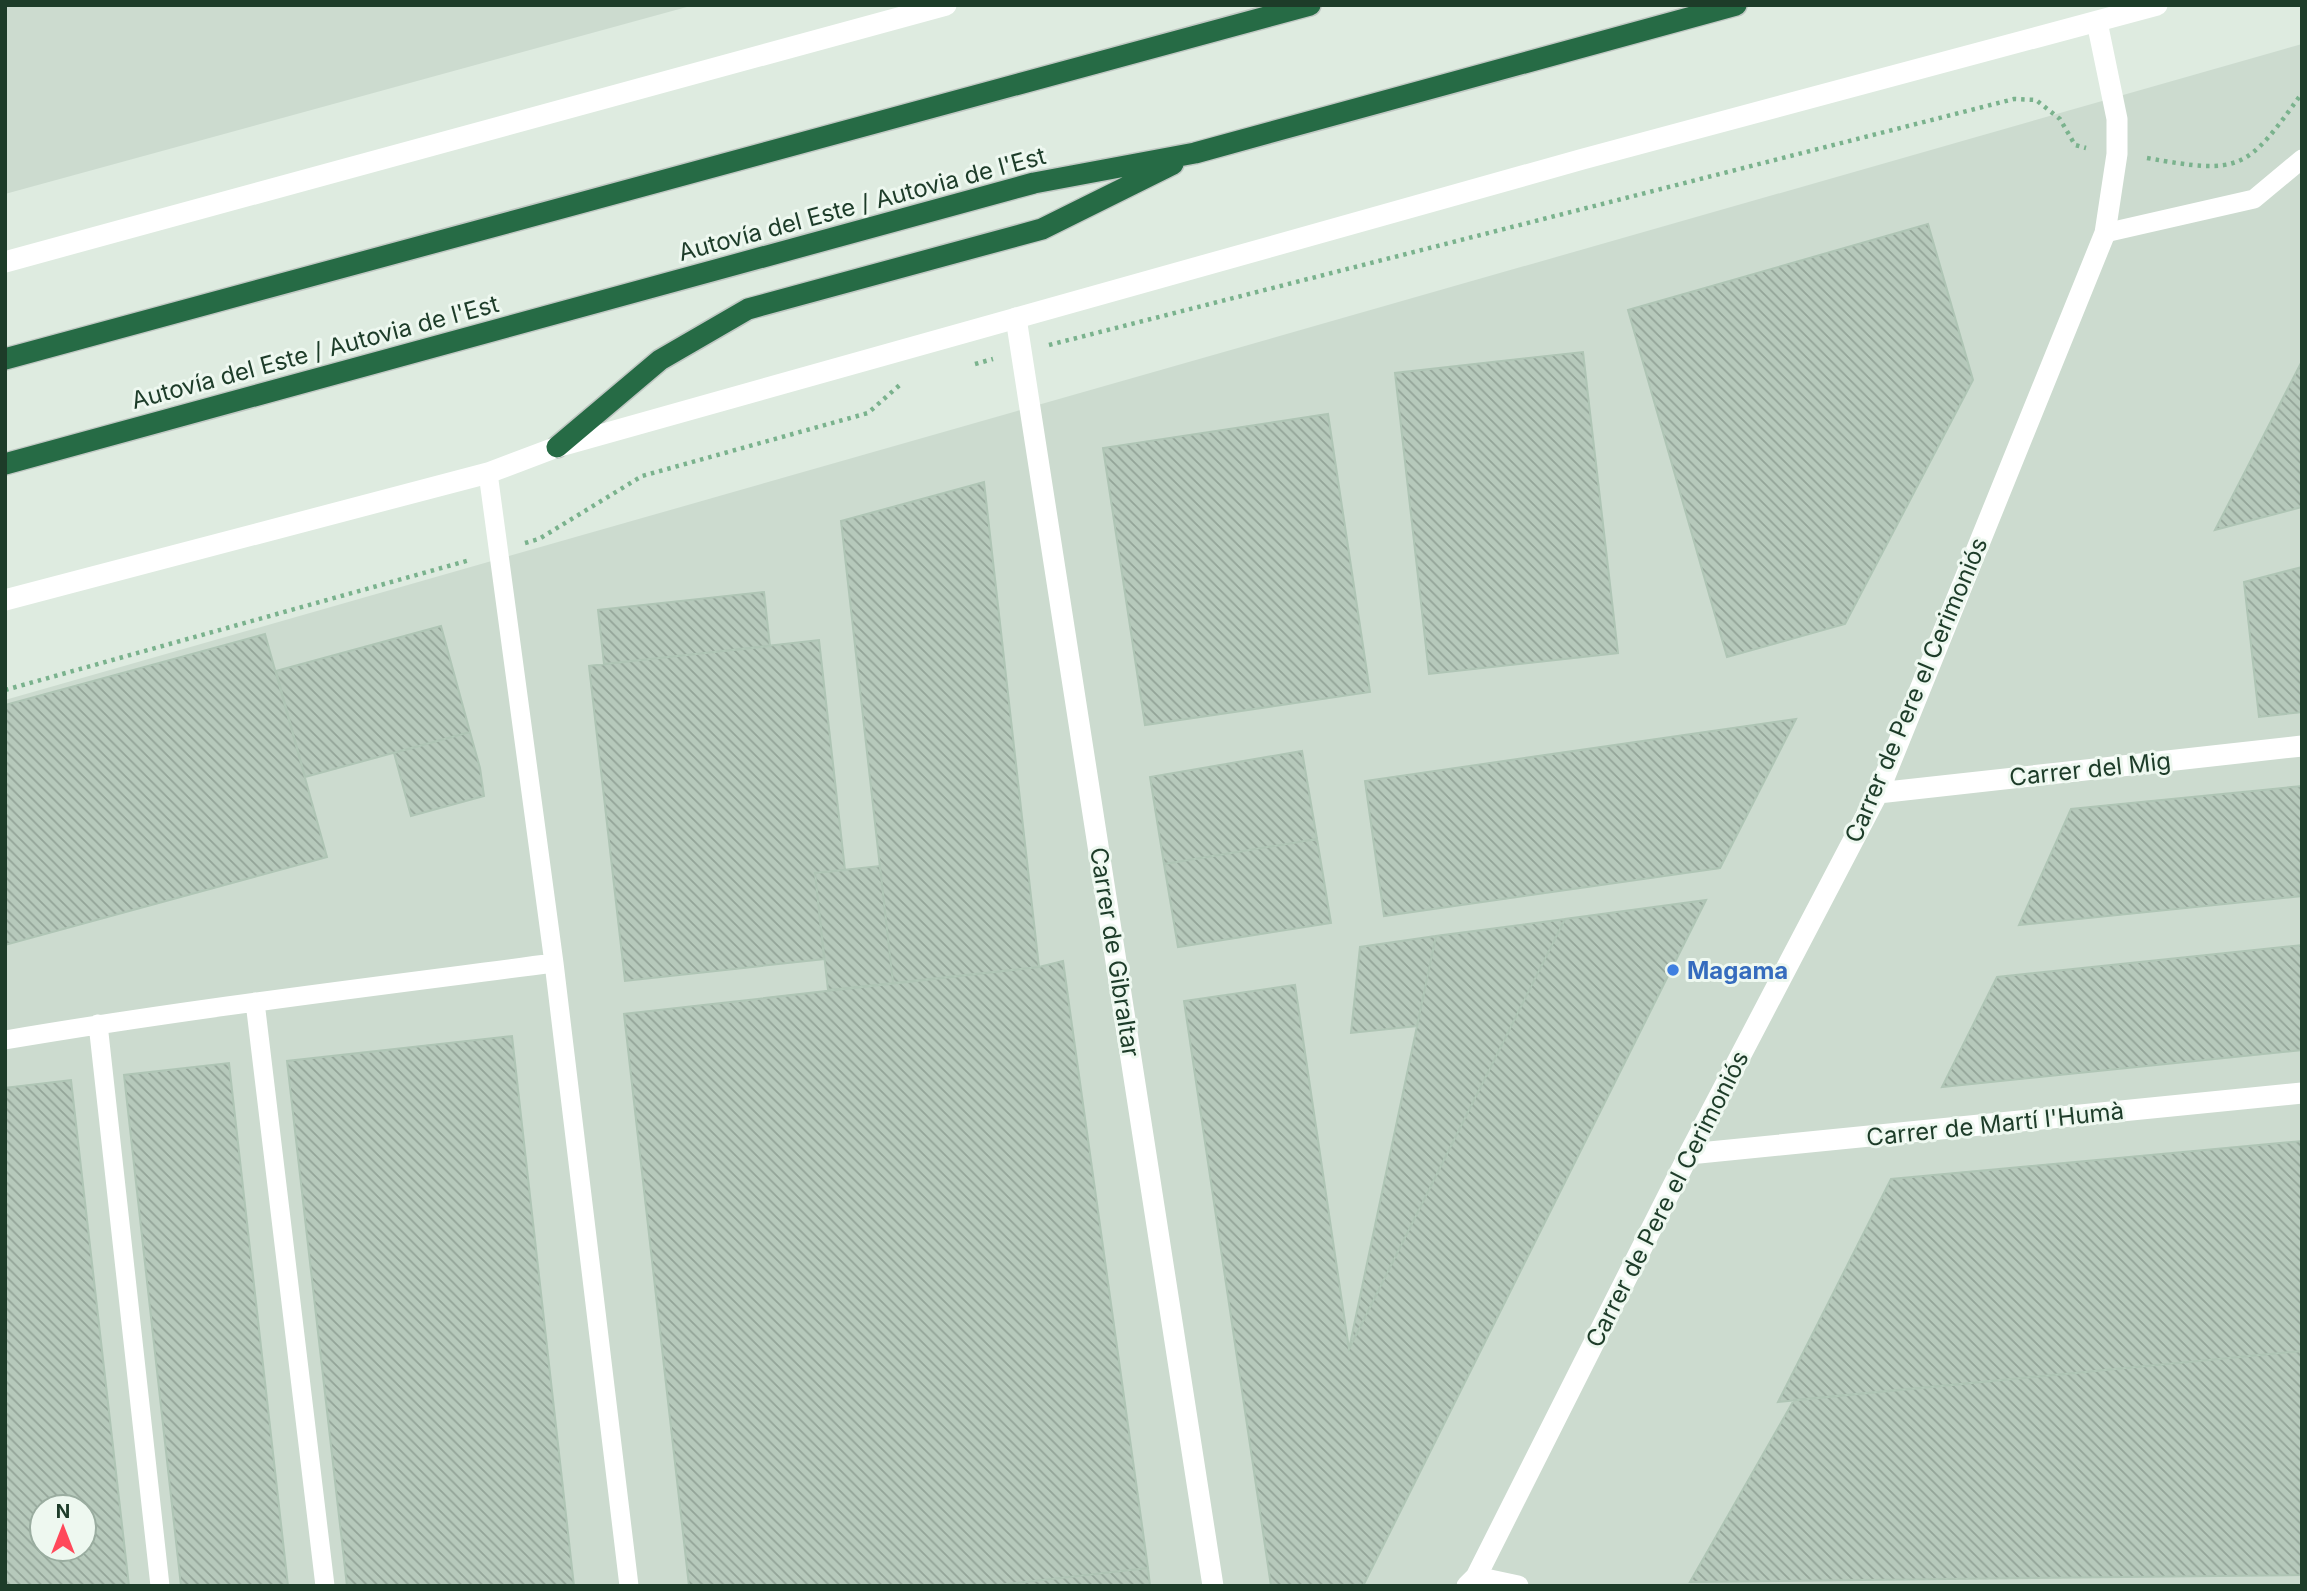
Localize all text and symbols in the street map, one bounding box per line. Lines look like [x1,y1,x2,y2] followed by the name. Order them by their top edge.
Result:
[675,141,1049,267] street label: Autovía del Este / Autovia de l'Est
[128,289,502,415] street label: Autovía del Este / Autovia de l'Est
[1838,533,1994,847] street label: Carrer de Pere el Cerimoniós
[2008,746,2172,792] street label: Carrer del Mig
[1084,845,1146,1059] street label: Carrer de Gibraltar
[1687,956,1788,985] place label: Magama
[1665,962,1681,978] marker: Magama
[1579,1046,1755,1352] street label: Carrer de Pere el Cerimoniós
[1865,1096,2125,1152] street label: Carrer de Martí l'Humà
[28,1493,98,1563] north arrow
[56,1500,70,1523] text: N

